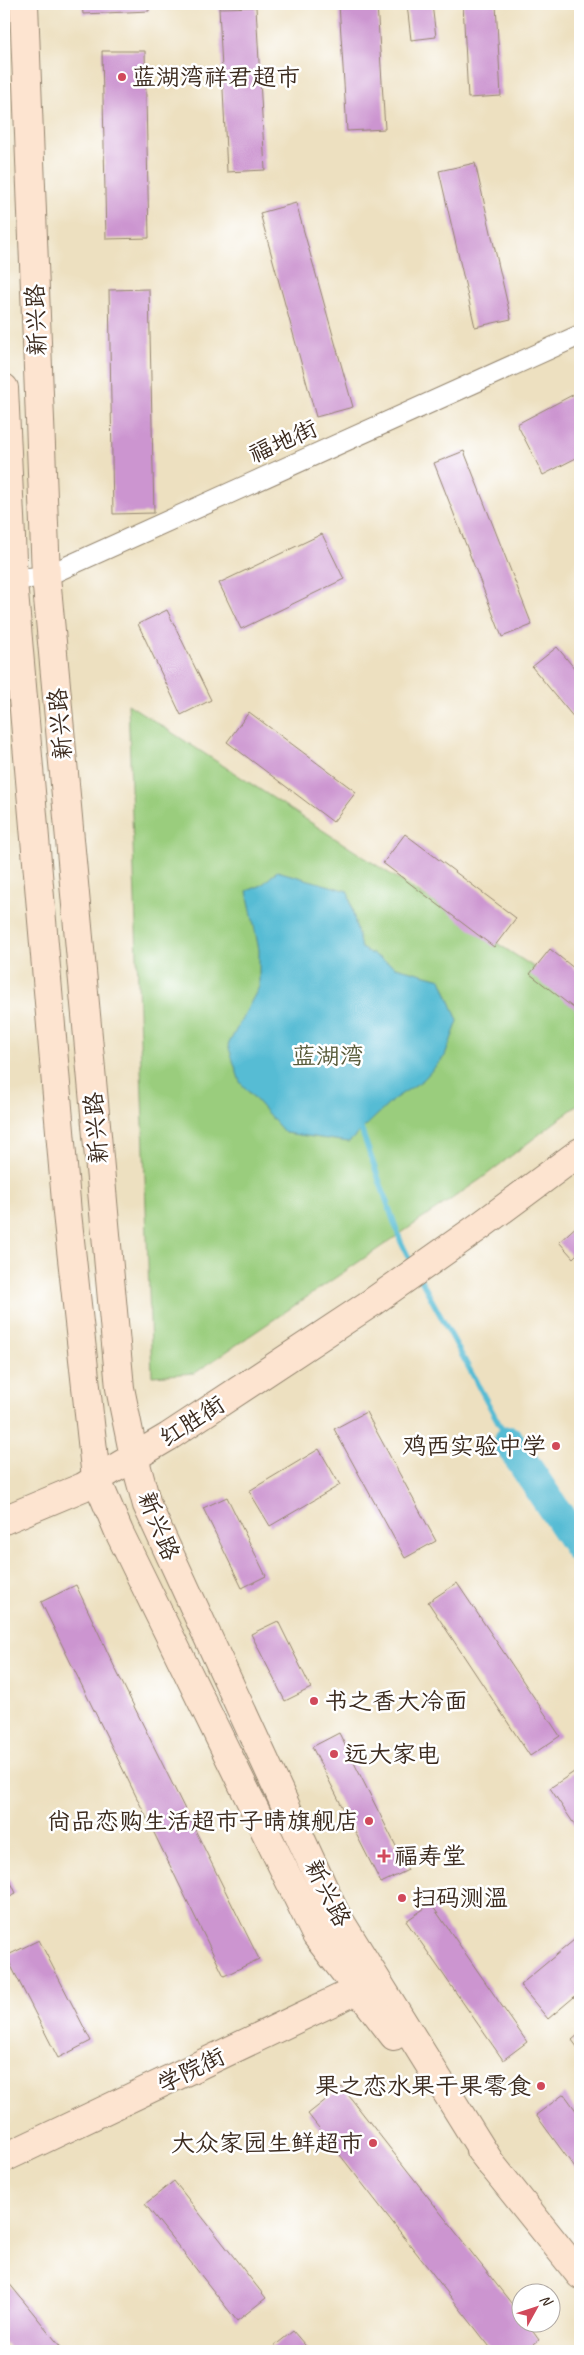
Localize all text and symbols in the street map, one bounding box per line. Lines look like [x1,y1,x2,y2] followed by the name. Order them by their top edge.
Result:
[132,62,300,92] place label: 蓝湖湾祥君超市
[116,71,128,83] marker: 蓝湖湾祥君超市
[20,283,52,357] street label: 新兴路
[244,413,322,469] street label: 福地街
[42,687,78,761] street label: 新兴路
[292,1041,364,1071] park label: 蓝湖湾
[78,1091,114,1165] street label: 新兴路
[154,1389,230,1453] street label: 红胜街
[402,1431,546,1461] place label: 鸡西实验中学
[550,1440,562,1452] marker: 鸡西实验中学
[132,1487,186,1565] street label: 新兴路
[324,1686,468,1716] place label: 书之香大冷面
[308,1695,320,1707] marker: 书之香大冷面
[344,1739,440,1769] place label: 远大家电
[328,1748,340,1760] marker: 远大家电
[47,1806,359,1836] place label: 尚品恋购生活超市子晴旗舰店
[363,1815,375,1827] marker: 尚品恋购生活超市子晴旗舰店
[394,1841,466,1871] place label: 福寿堂
[378,1850,390,1862] marker: 福寿堂
[298,1854,358,1932] street label: 新兴路
[412,1883,508,1913] place label: 扫码测温
[396,1892,408,1904] marker: 扫码测温
[152,2041,230,2099] street label: 学院街
[315,2071,531,2101] place label: 果之恋水果干果零食
[535,2080,547,2092] marker: 果之恋水果干果零食
[171,2128,363,2158] place label: 大众家园生鲜超市
[367,2137,379,2149] marker: 大众家园生鲜超市
[512,2282,562,2332] north arrow
[536,2291,556,2311] text: N

